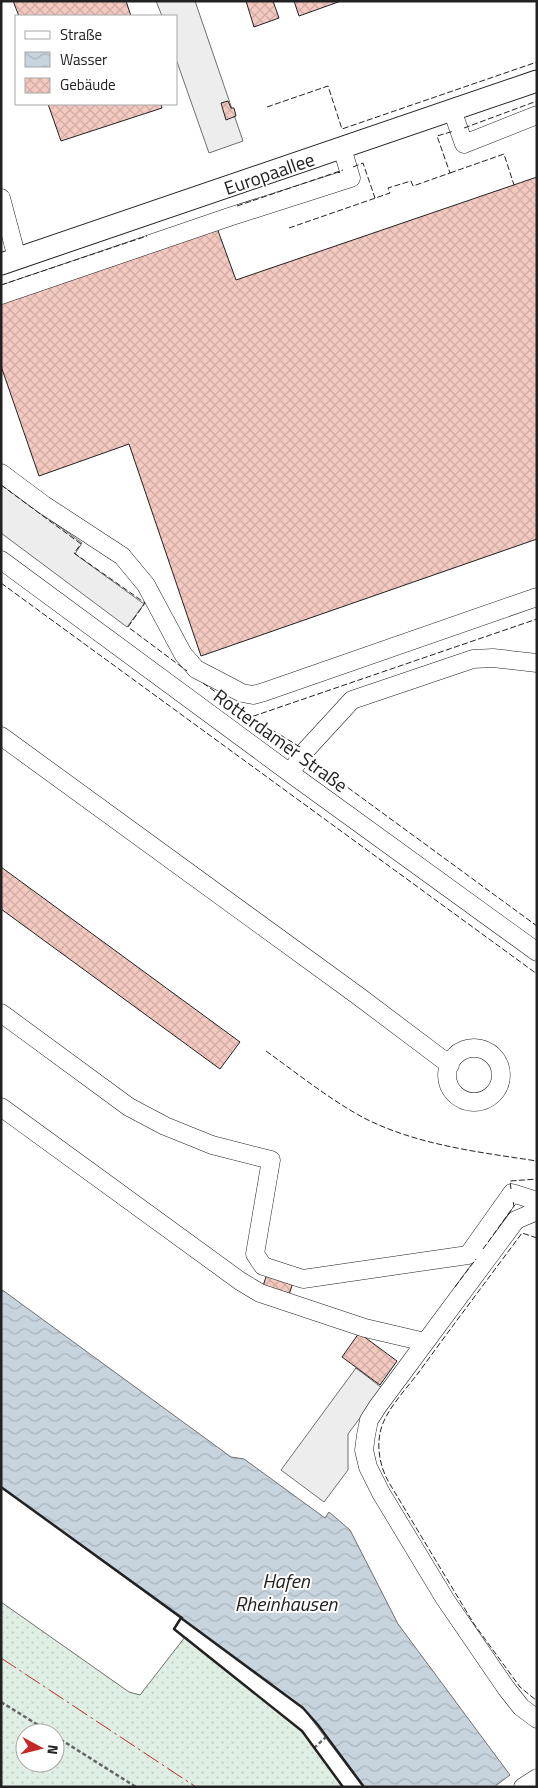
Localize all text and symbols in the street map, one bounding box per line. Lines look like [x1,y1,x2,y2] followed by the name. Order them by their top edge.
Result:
[15,15,178,105] legend
[60,23,102,46] text: Straße
[60,48,107,71] text: Wasser
[60,73,116,96] text: Gebäude
[220,144,318,202] street label: Europaallee
[208,681,354,799] street label: Rotterdamer Straße
[235,1565,338,1619] water label: Hafen Rheinhausen
[15,1723,65,1773] north arrow
[42,1744,64,1756] text: N

